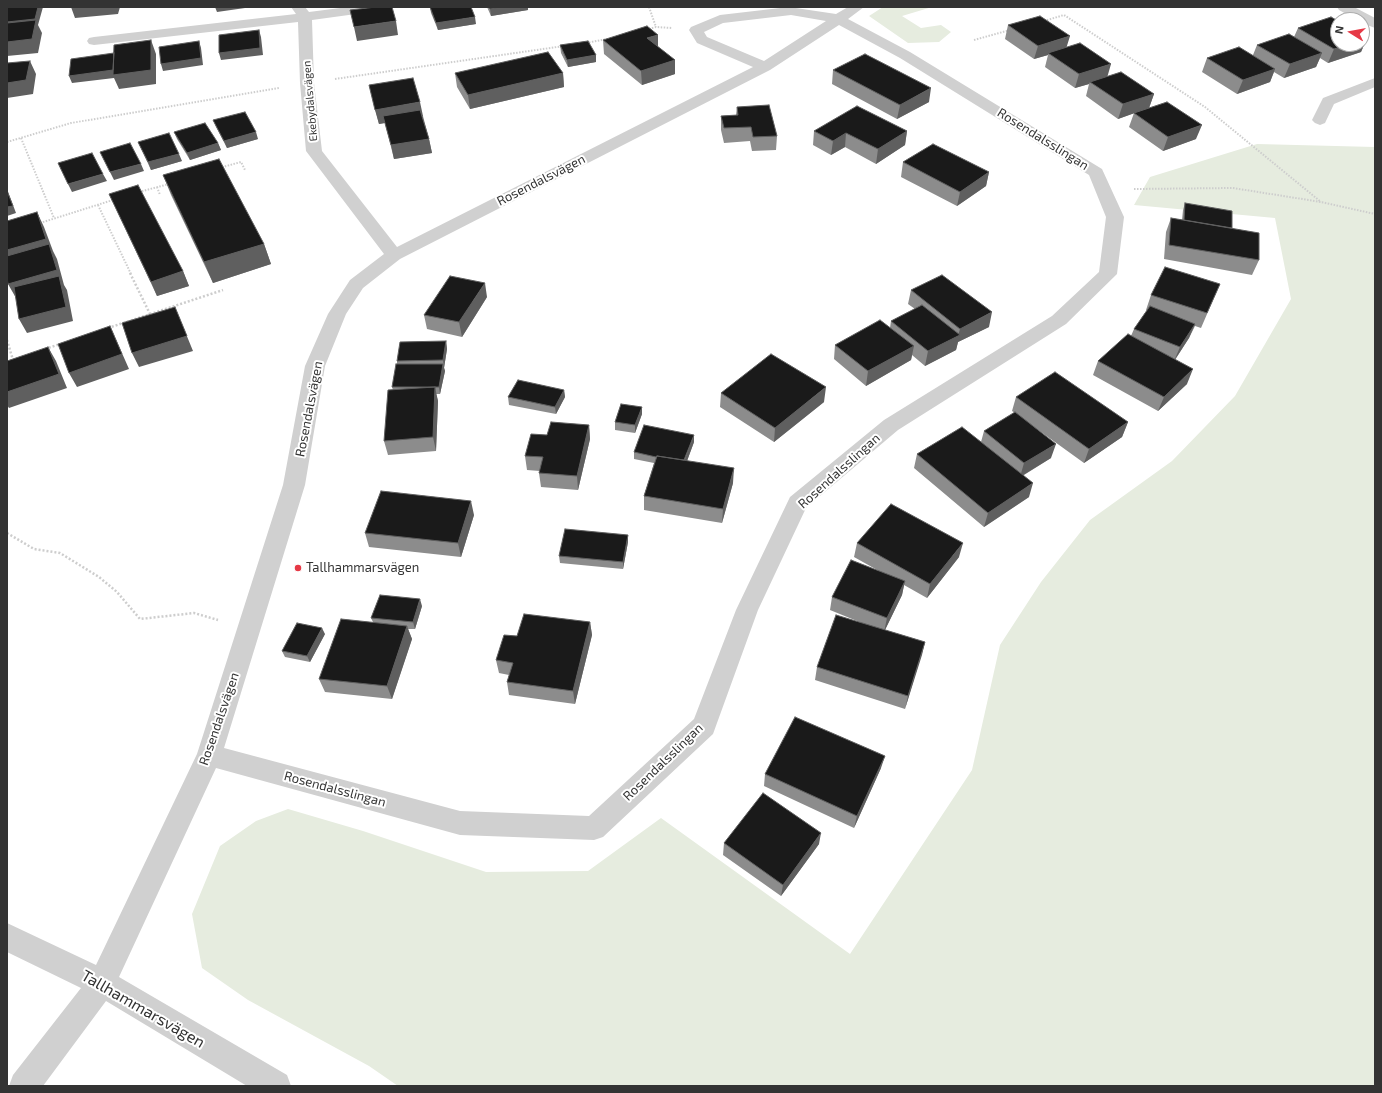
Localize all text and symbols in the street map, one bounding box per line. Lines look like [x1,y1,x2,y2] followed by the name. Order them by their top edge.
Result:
[1330,12,1370,52] north arrow
[1332,25,1346,35] text: N
[300,60,320,142] street label: Ekebydalsvägen
[994,105,1092,173] street label: Rosendalsslingan
[494,151,588,209] street label: Rosendalsvägen
[292,360,326,458] street label: Rosendalsvägen
[795,430,883,512] street label: Rosendalsslingan
[306,560,419,576] place label: Tallhammarsvägen
[293,563,303,573] marker: Tallhammarsvägen
[196,671,242,767] street label: Rosendalsvägen
[620,720,706,804] street label: Rosendalsslingan
[282,768,388,810] street label: Rosendalsslingan
[78,966,208,1052] street label: Tallhammarsvägen

